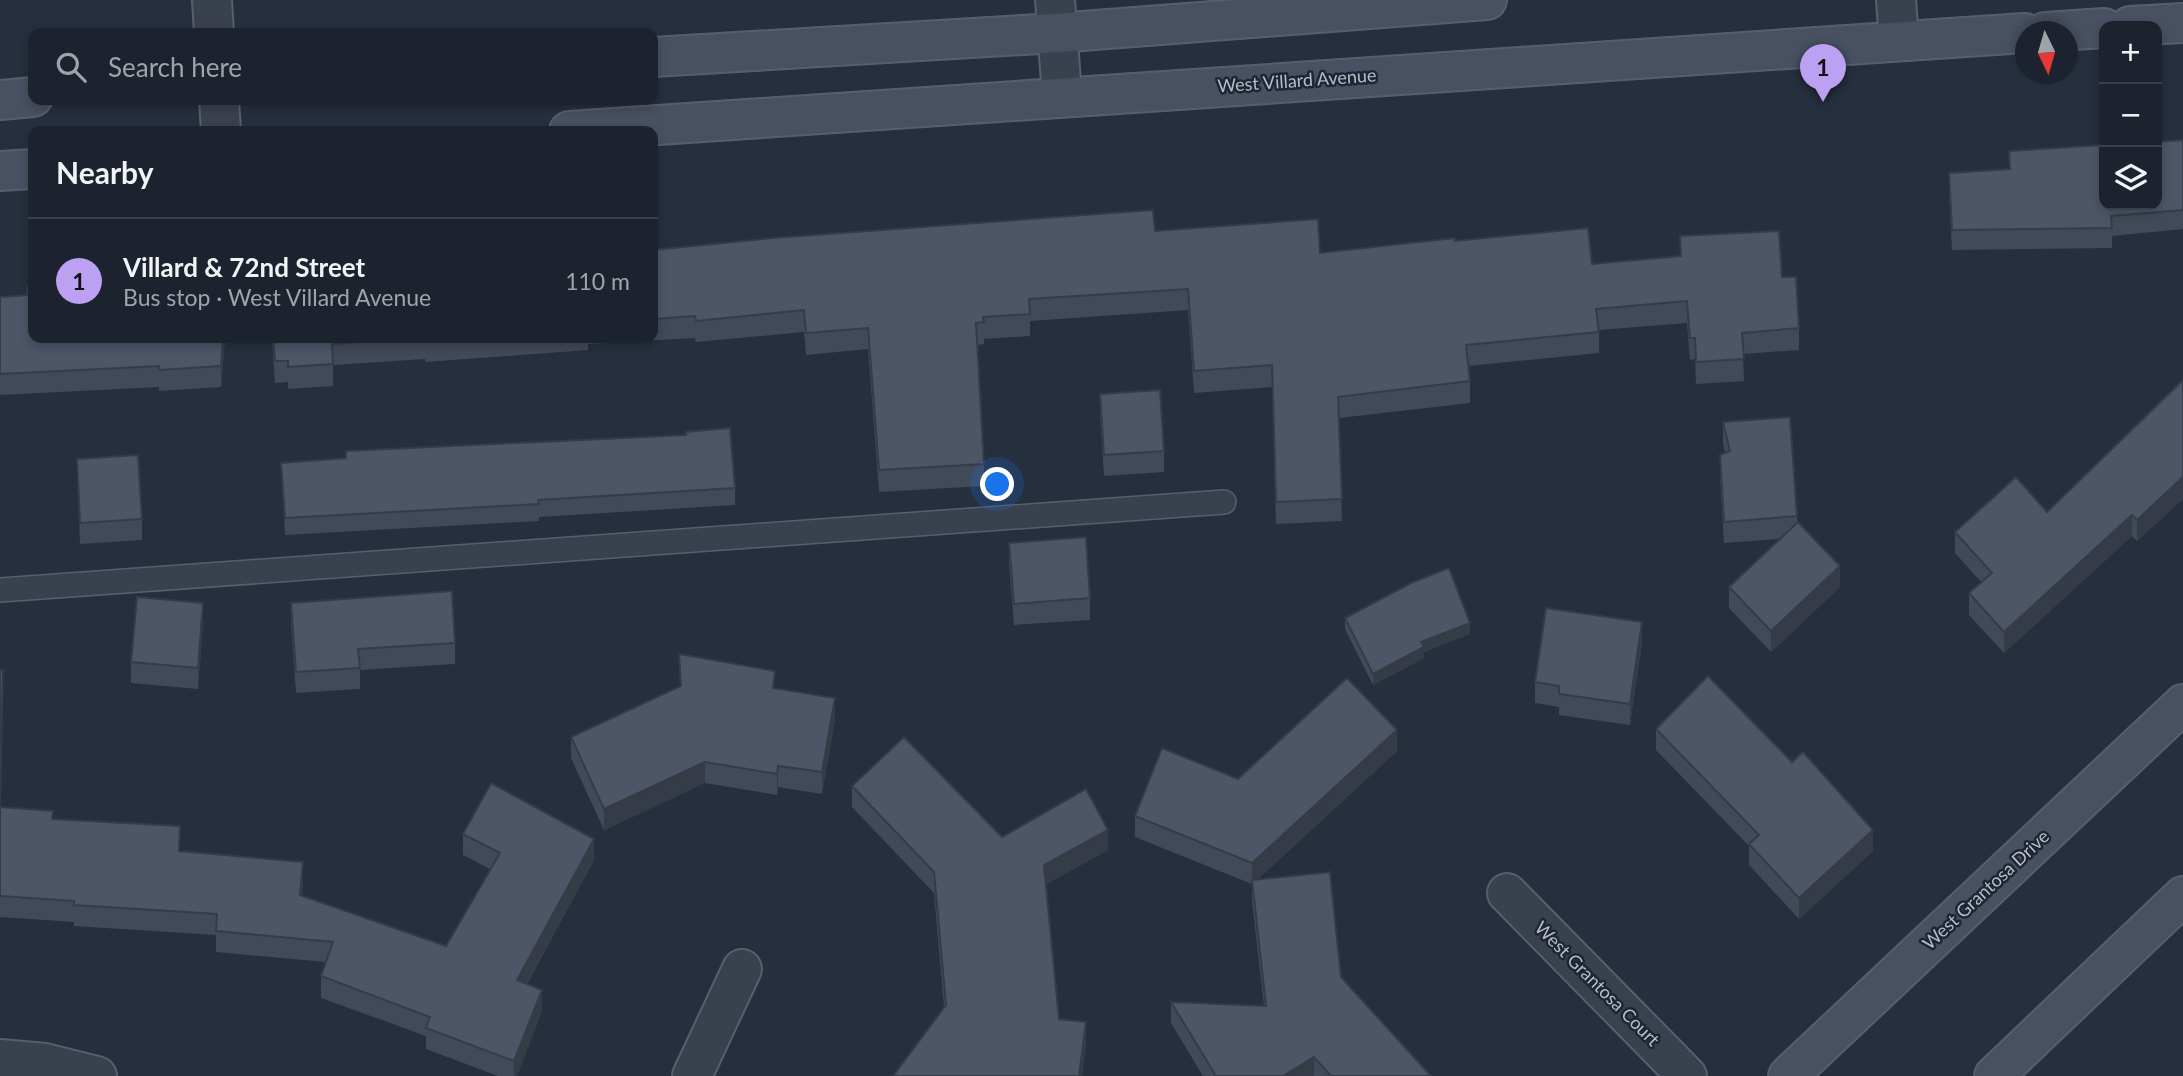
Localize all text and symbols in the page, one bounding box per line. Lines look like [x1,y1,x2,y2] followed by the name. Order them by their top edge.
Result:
[2015,21,2078,84] north arrow
[2099,21,2162,210] map controls
[2099,21,2162,84] button: +
[28,28,658,105] search box
[1800,44,1846,102] pin: 1
[52,48,90,86] icon: search
[108,51,242,83] text: Search here
[1217,63,1377,97] street label: West Villard Avenue
[2099,84,2162,147] button: −
[2099,147,2162,210] button: layers
[56,154,154,190] text: Nearby
[123,251,365,283] text: Villard & 72nd Street
[72,267,86,295] text: 1
[565,267,630,295] text: 110 m
[123,283,431,311] text: Bus stop · West Villard Avenue
[980,467,1014,501] your location
[1917,825,2053,954] street label: West Grantosa Drive
[1531,916,1665,1051] street label: West Grantosa Court

